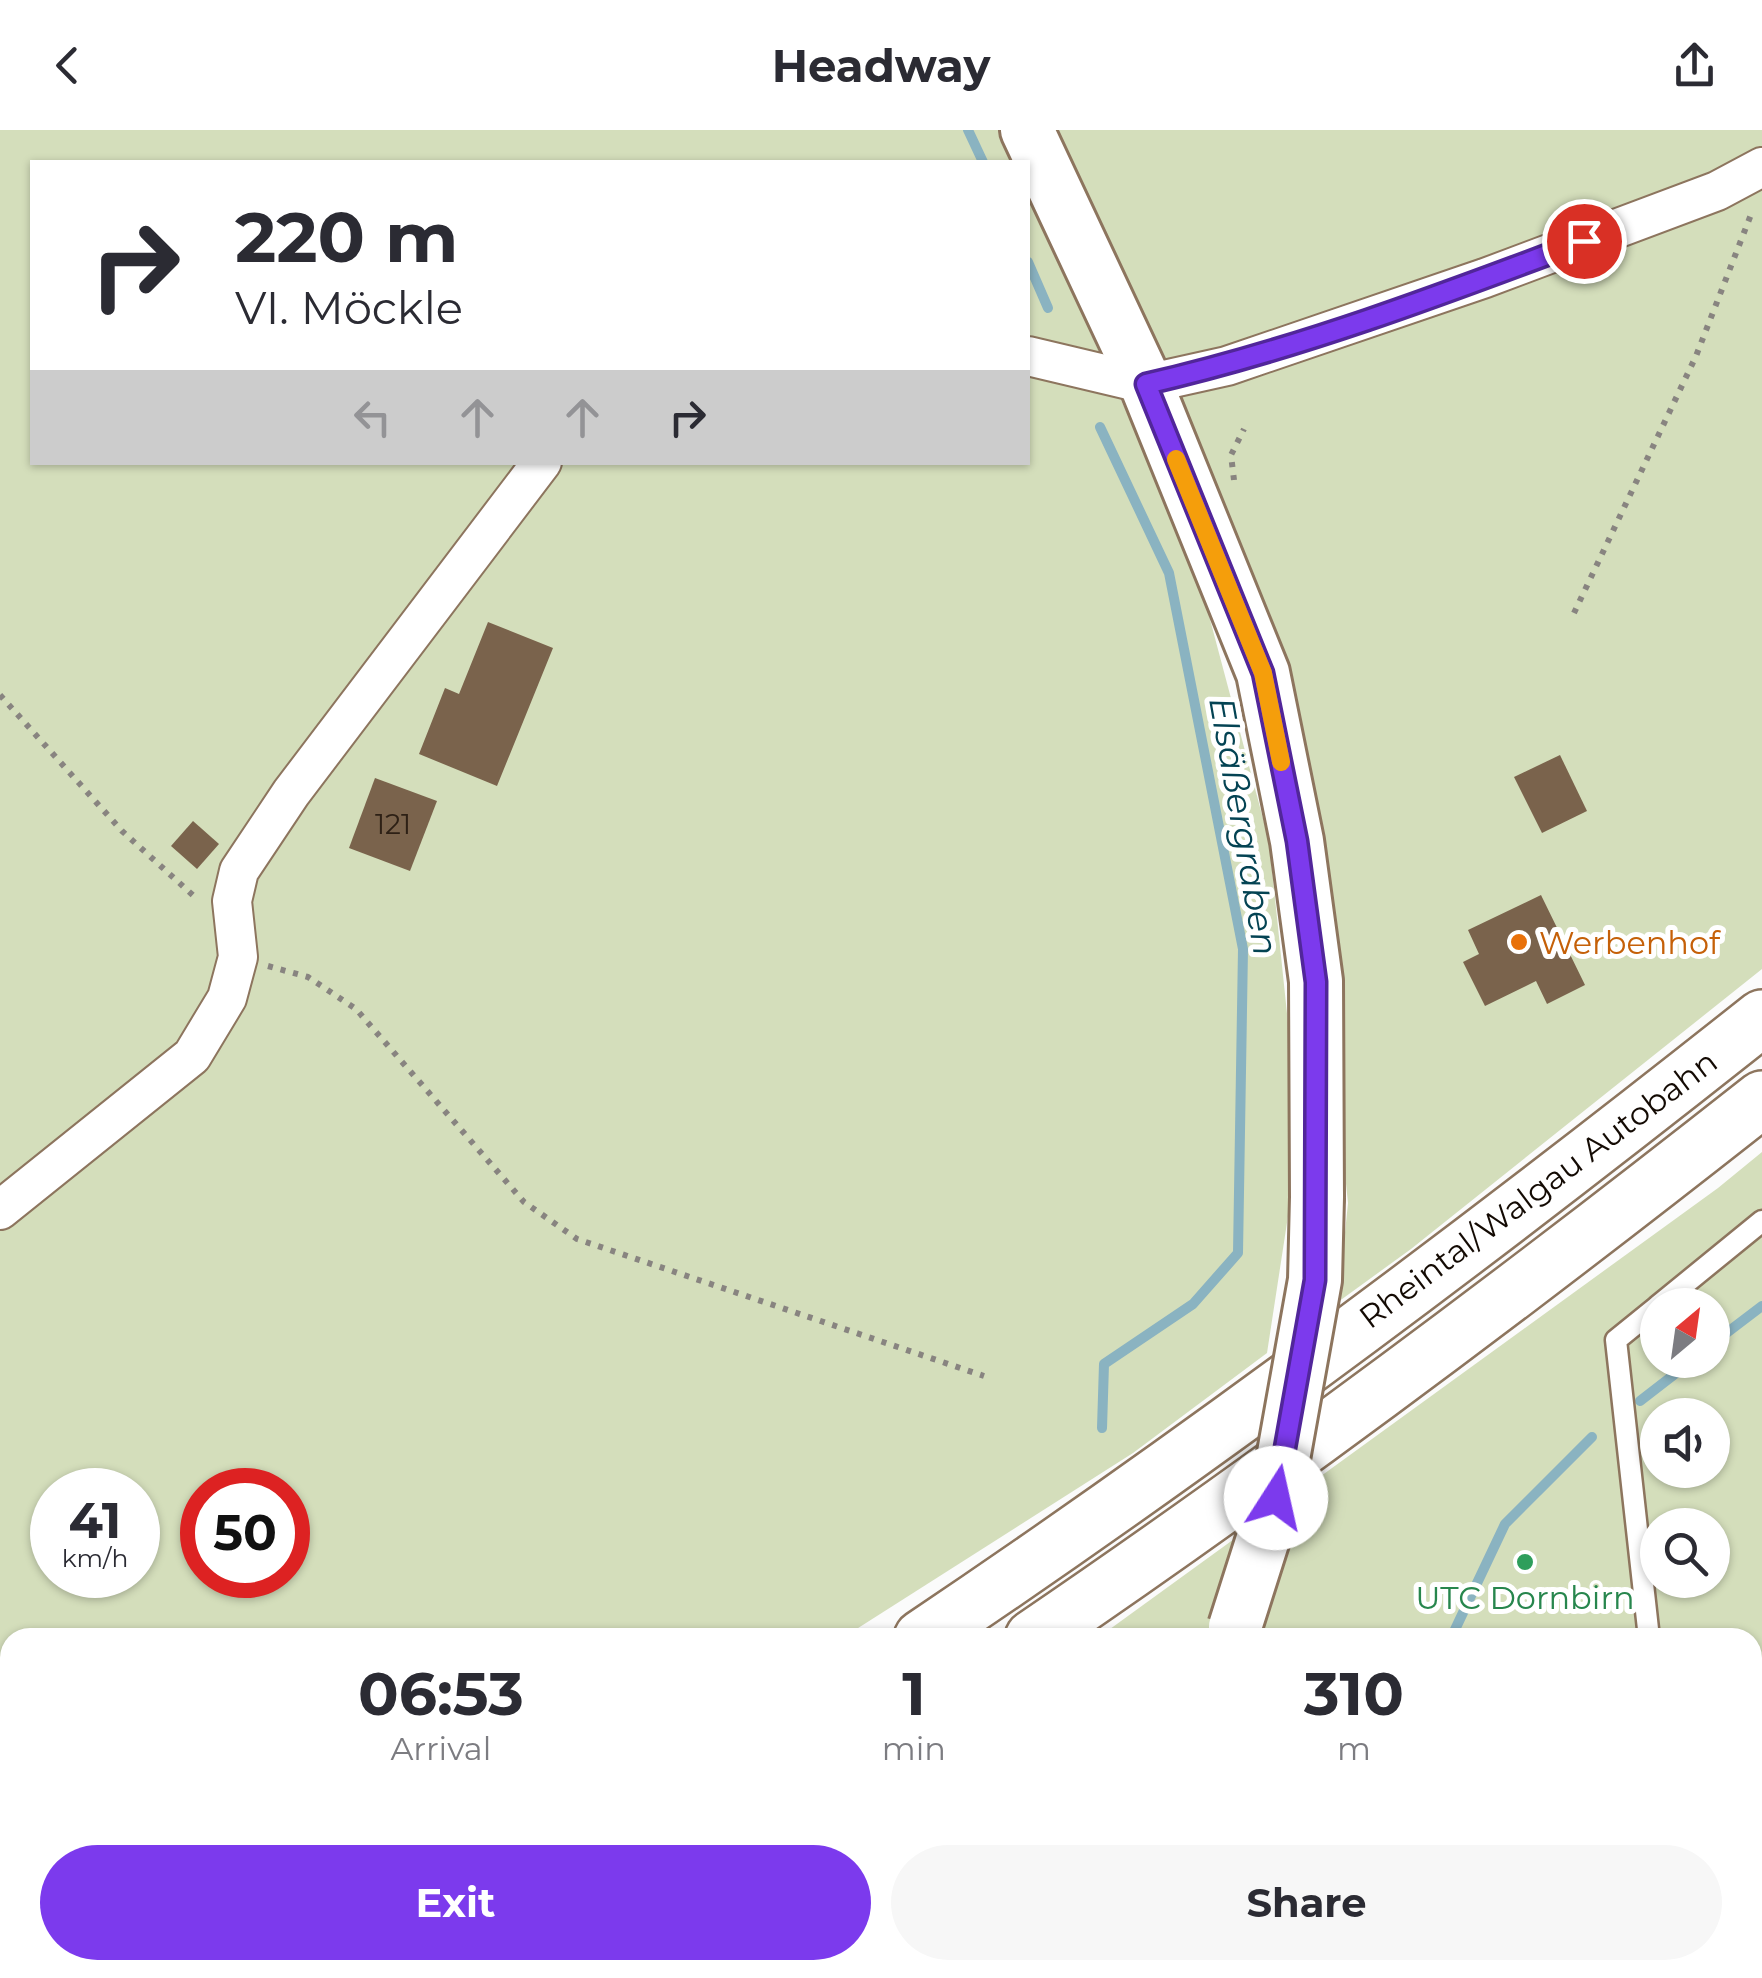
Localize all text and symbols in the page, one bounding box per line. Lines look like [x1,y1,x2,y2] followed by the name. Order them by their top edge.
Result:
[40,38,95,93] icon: back
[772,38,990,93] text: Headway
[1667,38,1722,93] icon: share
[235,194,458,280] text: 220 m
[1542,199,1627,284] pin
[70,200,200,330] icon: right
[1557,214,1612,269] icon: arrive
[235,280,463,335] text: VI. Möckle
[345,390,400,445] icon: left
[450,390,505,445] icon: ahead
[555,390,610,445] icon: ahead
[660,390,715,445] icon: right
[1200,693,1288,959] water label: Elsäßergraben
[375,807,411,841] house number: 121
[1539,923,1721,962] place label: Werbenhof
[1508,931,1530,953] marker: Werbenhof
[1351,1042,1725,1336] street label: Rheintal/Walgau Autobahn
[1640,1288,1730,1378] north arrow
[1640,1288,1730,1598] map controls
[1640,1398,1730,1488] button: sound
[1224,1446,1328,1550] position arrow
[180,1468,310,1598] speed limit sign: 50
[69,1490,121,1551] text: 41
[1640,1508,1730,1598] button: search
[62,1543,128,1573] text: km/h
[1514,1551,1536,1573] marker: UTC Dornbirn
[1415,1578,1635,1617] place label: UTC Dornbirn
[358,1657,524,1730] text: 06:53
[902,1657,926,1730] text: 1
[1304,1657,1404,1730] text: 310
[390,1729,491,1768] text: Arrival
[882,1729,946,1768] text: min
[1337,1729,1371,1768] text: m
[40,1845,871,1960] button: Exit
[891,1845,1722,1960] button: Share

